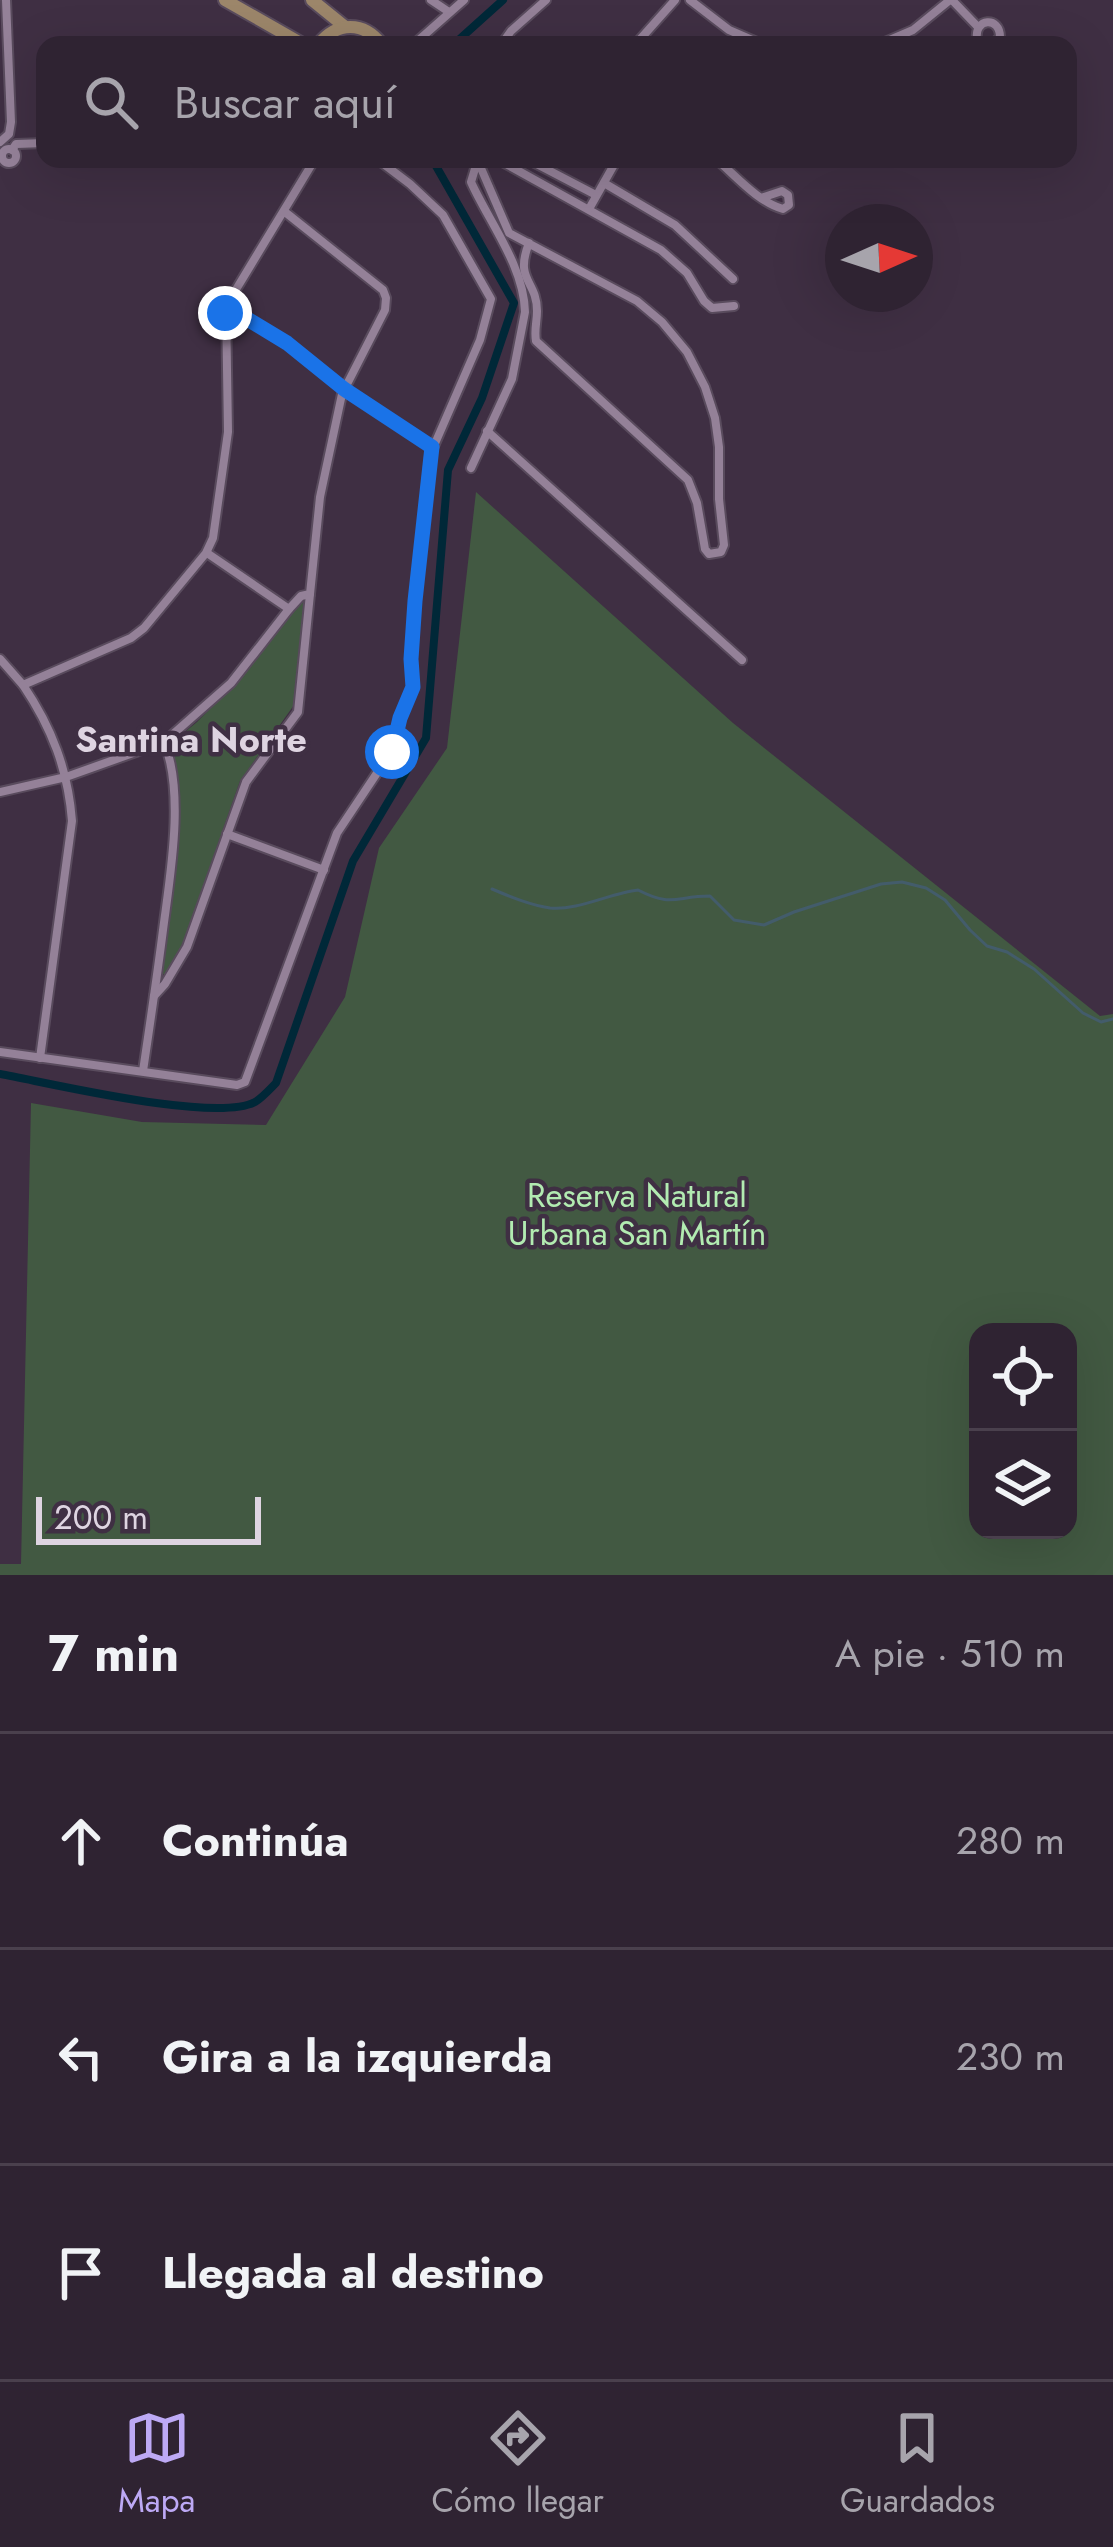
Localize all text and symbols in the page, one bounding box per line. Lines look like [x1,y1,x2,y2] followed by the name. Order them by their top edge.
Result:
[36,36,1077,168] search box
[78,69,144,135] icon: search
[174,70,396,135] text: Buscar aquí
[825,204,933,312] north arrow
[198,286,252,340] route end
[75,713,307,765] district label: Santina Norte
[365,725,419,779] route start
[508,1172,766,1257] park label: Reserva Natural Urbana San Martín
[969,1323,1077,1539] map controls
[969,1323,1077,1431] button: locate
[969,1431,1077,1539] button: layers
[36,1491,261,1544] scale bar
[54,1494,148,1541] text: 200 m
[48,1616,179,1690] text: 7 min
[835,1625,1065,1682] text: A pie · 510 m
[48,1808,114,1874] icon: ahead
[162,1808,349,1873] text: Continúa
[956,1812,1065,1869] text: 280 m
[48,2024,114,2090] icon: left
[162,2024,553,2089] text: Gira a la izquierda
[956,2028,1065,2085] text: 230 m
[48,2240,114,2306] icon: arrive
[162,2240,544,2305] text: Llegada al destino
[118,2405,195,2524] tab: Mapa
[431,2405,604,2524] tab: Cómo llegar
[840,2405,995,2524] tab: Guardados

